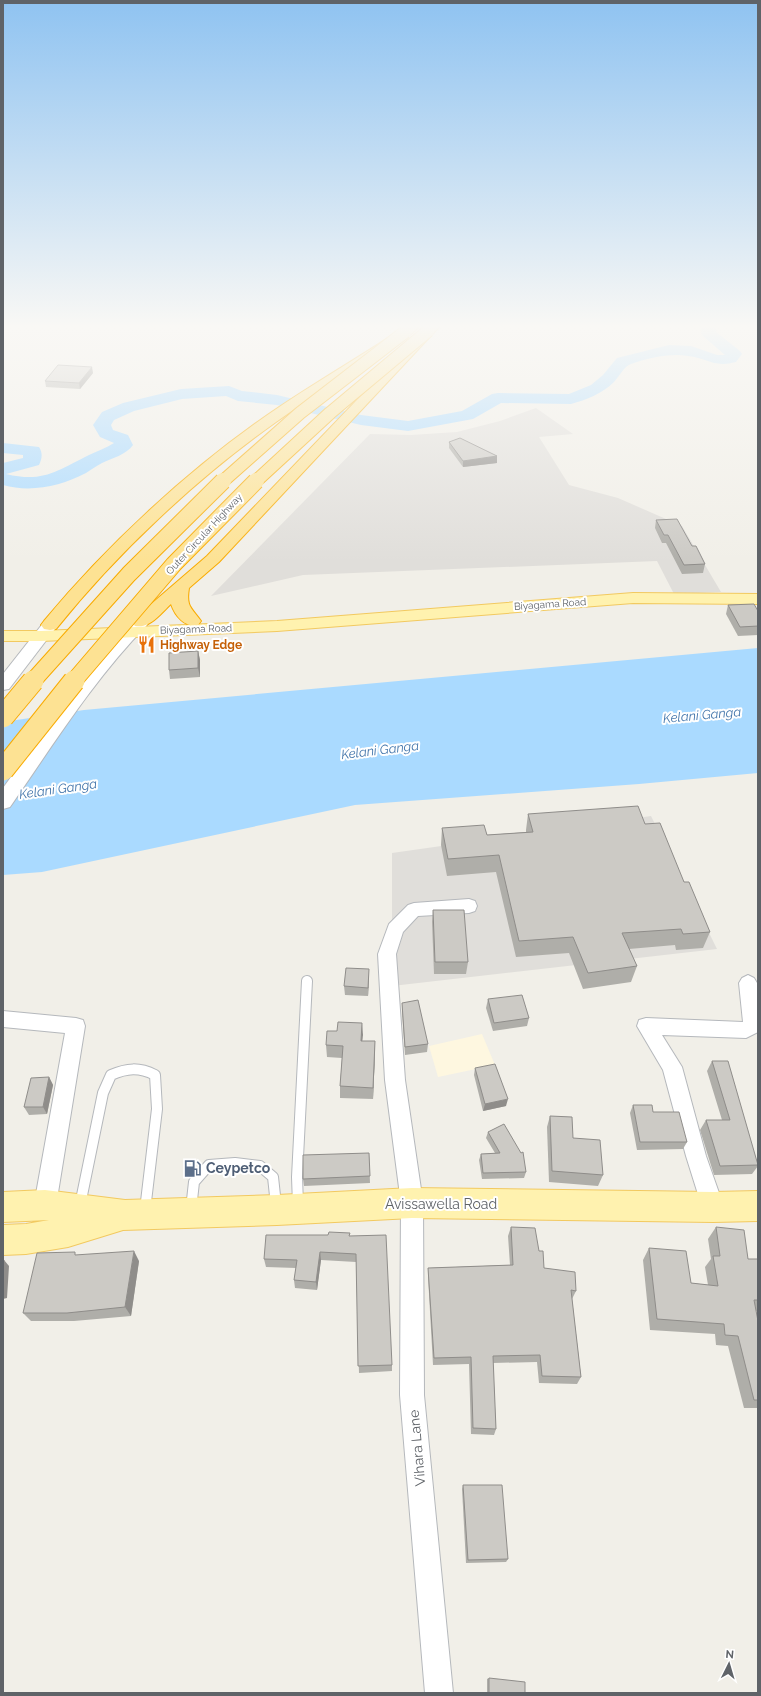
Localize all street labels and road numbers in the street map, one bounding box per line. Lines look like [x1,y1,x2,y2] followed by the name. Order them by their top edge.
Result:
[164,491,245,577] street label: Outer Circular Highway
[514,596,586,612] street label: Biyagama Road
[160,622,232,636] street label: Biyagama Road
[385,1196,497,1212] street label: Avissawella Road
[406,1409,428,1487] street label: Vihara Lane

